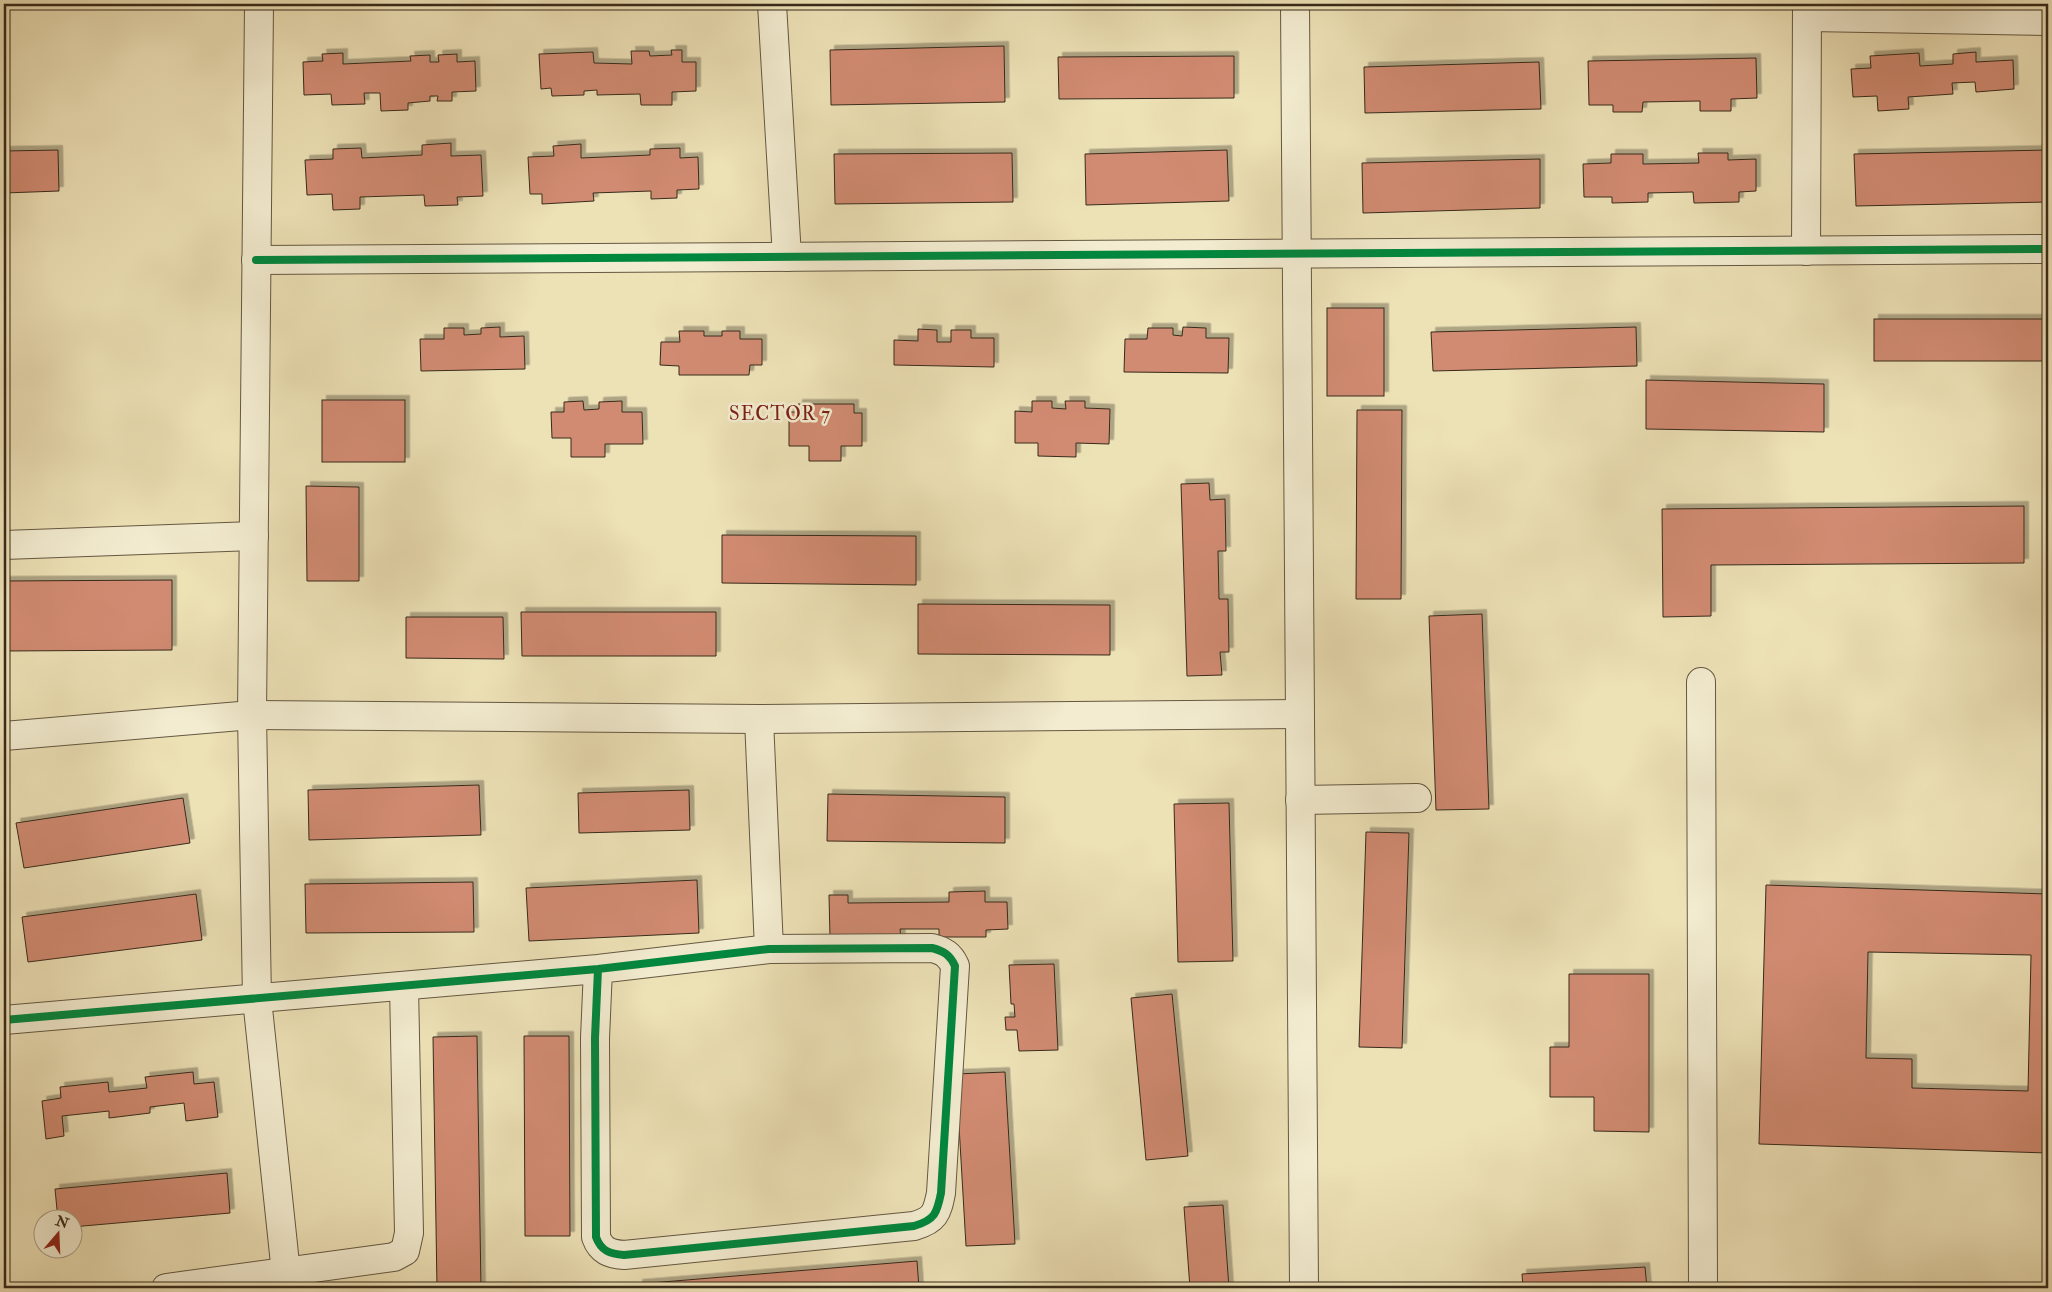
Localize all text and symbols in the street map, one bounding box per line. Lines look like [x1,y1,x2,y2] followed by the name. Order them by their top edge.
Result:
[729,402,831,426] district label: SECTOR 7
[32,1210,82,1260] north arrow
[52,1212,71,1232] text: N

